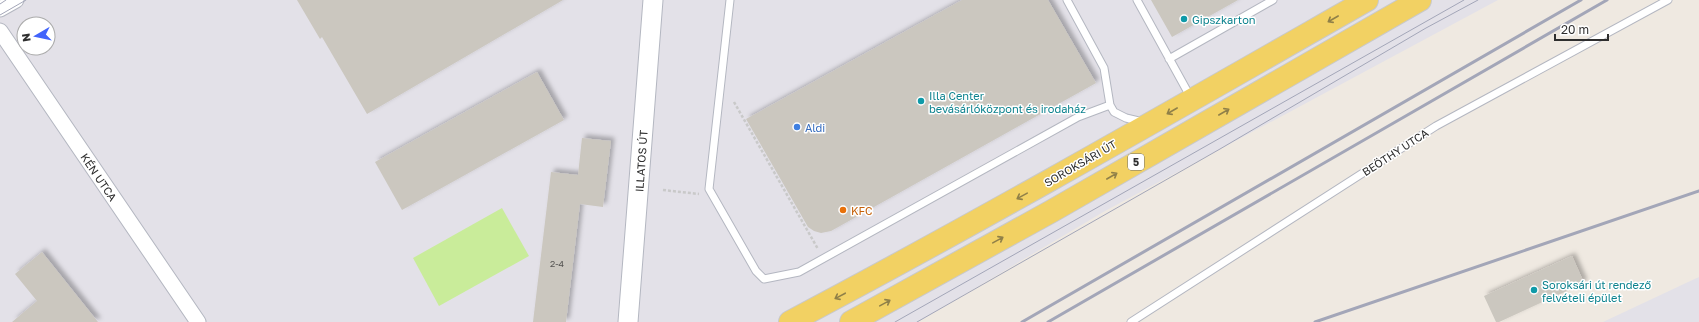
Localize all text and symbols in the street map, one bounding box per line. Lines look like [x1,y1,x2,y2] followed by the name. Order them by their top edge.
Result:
[1192,13,1256,26] place label: Gipszkarton
[1179,14,1189,24] marker: Gipszkarton
[16,16,56,56] north arrow
[1327,16,1339,24] one-way arrow
[1555,16,1608,42] scale bar
[1561,22,1589,37] text: 20 m
[19,32,33,43] text: N
[929,89,1086,115] place label: Illa Center bevásárlóközpont és irodaház
[916,96,926,106] marker: Illa Center bevásárlóközpont és irodaház
[1218,107,1230,115] one-way arrow
[1166,108,1178,116] one-way arrow
[805,121,825,134] place label: Aldi
[792,122,802,132] marker: Aldi
[1360,125,1431,178] street label: BEÖTHY UTCA
[632,129,650,192] street label: ILLATOS ÚT
[1042,137,1118,189] street label: SOROKSÁRI ÚT
[78,151,120,204] street label: KÉN UTCA
[1128,154,1144,170] road number: 5
[1106,172,1118,180] one-way arrow
[1016,193,1028,201] one-way arrow
[851,204,873,217] place label: KFC
[838,205,848,215] marker: KFC
[992,236,1004,244] one-way arrow
[550,258,565,269] house number: 2-4
[1542,278,1652,304] place label: Soroksári út rendező felvételi épület
[1529,285,1539,295] marker: Soroksári út rendező felvételi épület
[834,292,846,300] one-way arrow
[879,299,891,307] one-way arrow

